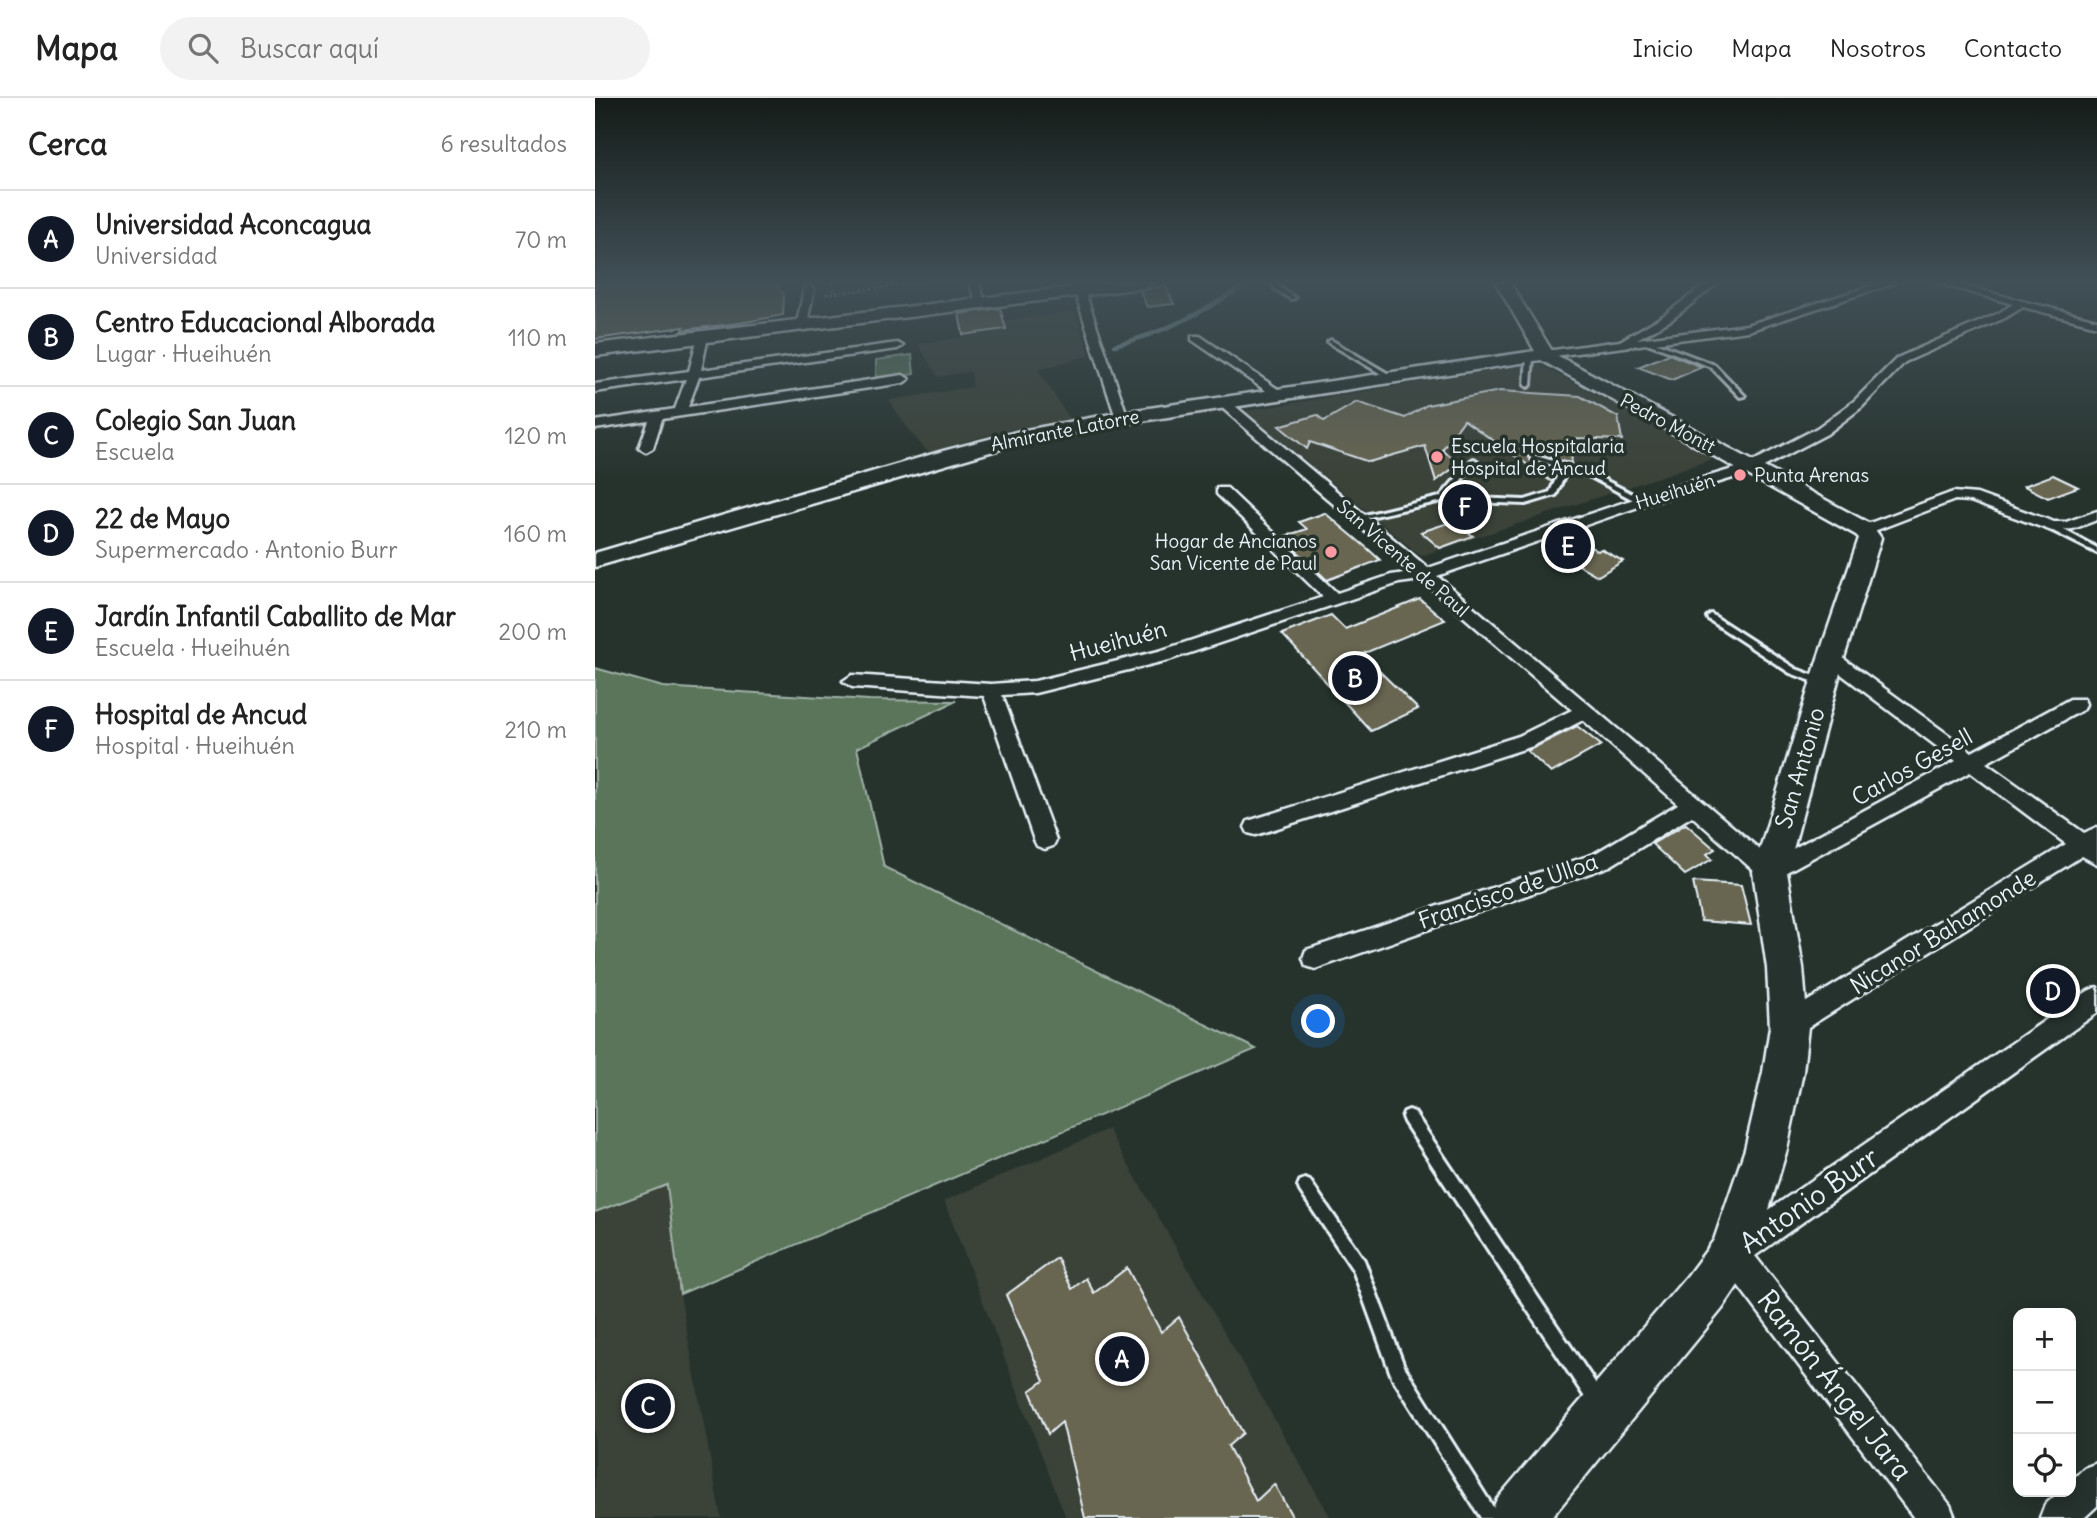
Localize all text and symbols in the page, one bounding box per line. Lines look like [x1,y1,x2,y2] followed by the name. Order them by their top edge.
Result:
[160,17,650,80] search box
[35,27,118,69] text: Mapa
[184,29,222,67] icon: search
[240,32,379,65] text: Buscar aquí
[1633,33,1693,63] text: Inicio
[1731,33,1792,63] text: Mapa
[1830,33,1926,63] text: Nosotros
[1964,33,2062,63] text: Contacto
[28,125,107,163] text: Cerca
[440,129,567,158] text: 6 resultados
[95,208,371,241] text: Universidad Aconcagua
[44,225,58,254] text: A
[515,225,567,254] text: 70 m
[95,241,218,270] text: Universidad
[95,306,435,339] text: Centro Educacional Alborada
[43,323,59,352] text: B
[508,323,567,352] text: 110 m
[95,339,272,368] text: Lugar · Hueihuén
[1616,388,1720,458] street label: Pedro Montt
[95,404,296,437] text: Colegio San Juan
[989,404,1141,456] street label: Almirante Latorre
[43,421,59,450] text: C
[504,421,567,450] text: 120 m
[1451,434,1625,480] place label: Escuela Hospitalaria Hospital de Ancud
[95,437,175,466] text: Escuela
[1429,449,1445,465] marker: Escuela Hospitalaria Hospital de Ancud
[1754,463,1869,487] place label: Punta Arenas
[1632,467,1718,515] street label: Hueihuén
[1732,467,1748,483] marker: Punta Arenas
[1442,481,1488,533] pin: F
[1332,494,1474,622] street label: San Vicente de Paul
[95,502,230,535] text: 22 de Mayo
[43,519,59,548] text: D
[504,519,567,548] text: 160 m
[1545,520,1591,572] pin: E
[1150,529,1317,575] place label: Hogar de Ancianos San Vicente de Paul
[95,535,398,564] text: Supermercado · Antonio Burr
[1323,544,1339,560] marker: Hogar de Ancianos San Vicente de Paul
[95,600,456,633] text: Jardín Infantil Caballito de Mar
[1066,614,1170,667] street label: Hueihuén
[44,617,58,646] text: E
[498,617,567,646] text: 200 m
[95,633,290,662] text: Escuela · Hueihuén
[1332,652,1378,704] pin: B
[95,698,307,731] text: Hospital de Ancud
[1768,704,1831,832] street label: San Antonio
[44,715,58,744] text: F
[504,715,567,744] text: 210 m
[1846,721,1977,812] street label: Carlos Gesell
[95,731,295,760] text: Hospital · Hueihuén
[1414,846,1601,935] street label: Francisco de Ulloa
[1845,863,2041,1000] street label: Nicanor Bahamonde
[2030,965,2076,1017] pin: D
[1301,1004,1335,1038] your location
[1733,1139,1885,1261] street label: Antonio Burr
[1749,1282,1921,1487] street label: Ramón Ángel Jara
[2013,1308,2076,1497] map controls
[2013,1308,2076,1371] button: +
[1099,1333,1145,1385] pin: A
[2013,1371,2076,1434] button: −
[625,1380,671,1432] pin: C
[2013,1434,2076,1497] button: locate

